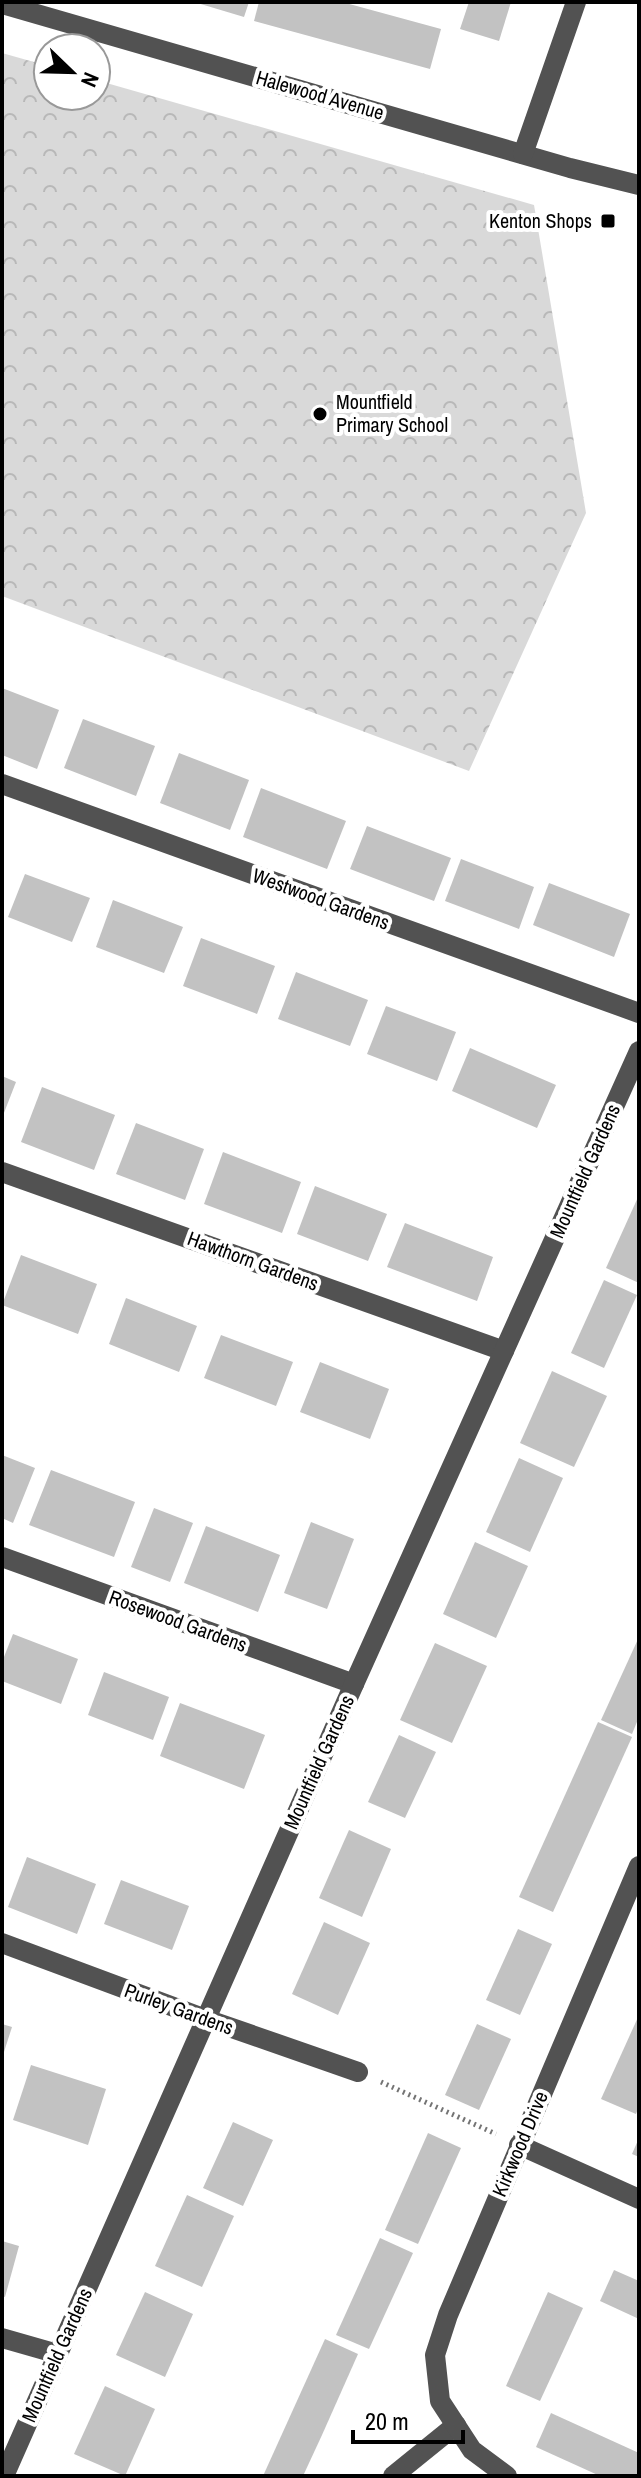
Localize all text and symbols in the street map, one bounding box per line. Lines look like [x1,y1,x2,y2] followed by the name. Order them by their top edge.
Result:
[32,32,112,112] north arrow
[253,63,387,126] street label: Halewood Avenue
[74,68,107,92] text: N
[489,207,592,234] place label: Kenton Shops
[599,212,617,230] marker: Kenton Shops
[336,388,448,438] place label: Mountfield Primary School
[311,405,329,423] marker: Mountfield Primary School
[249,861,393,936] street label: Westwood Gardens
[543,1100,626,1242] street label: Mountfield Gardens
[184,1224,322,1297] street label: Hawthorn Gardens
[105,1583,251,1658] street label: Rosewood Gardens
[277,1691,360,1833] street label: Mountfield Gardens
[121,1976,237,2041] street label: Purley Gardens
[485,2087,554,2201] street label: Kirkwood Drive
[15,2284,98,2426] street label: Mountfield Gardens
[353,2394,463,2444] scale bar
[365,2405,409,2437] text: 20 m

